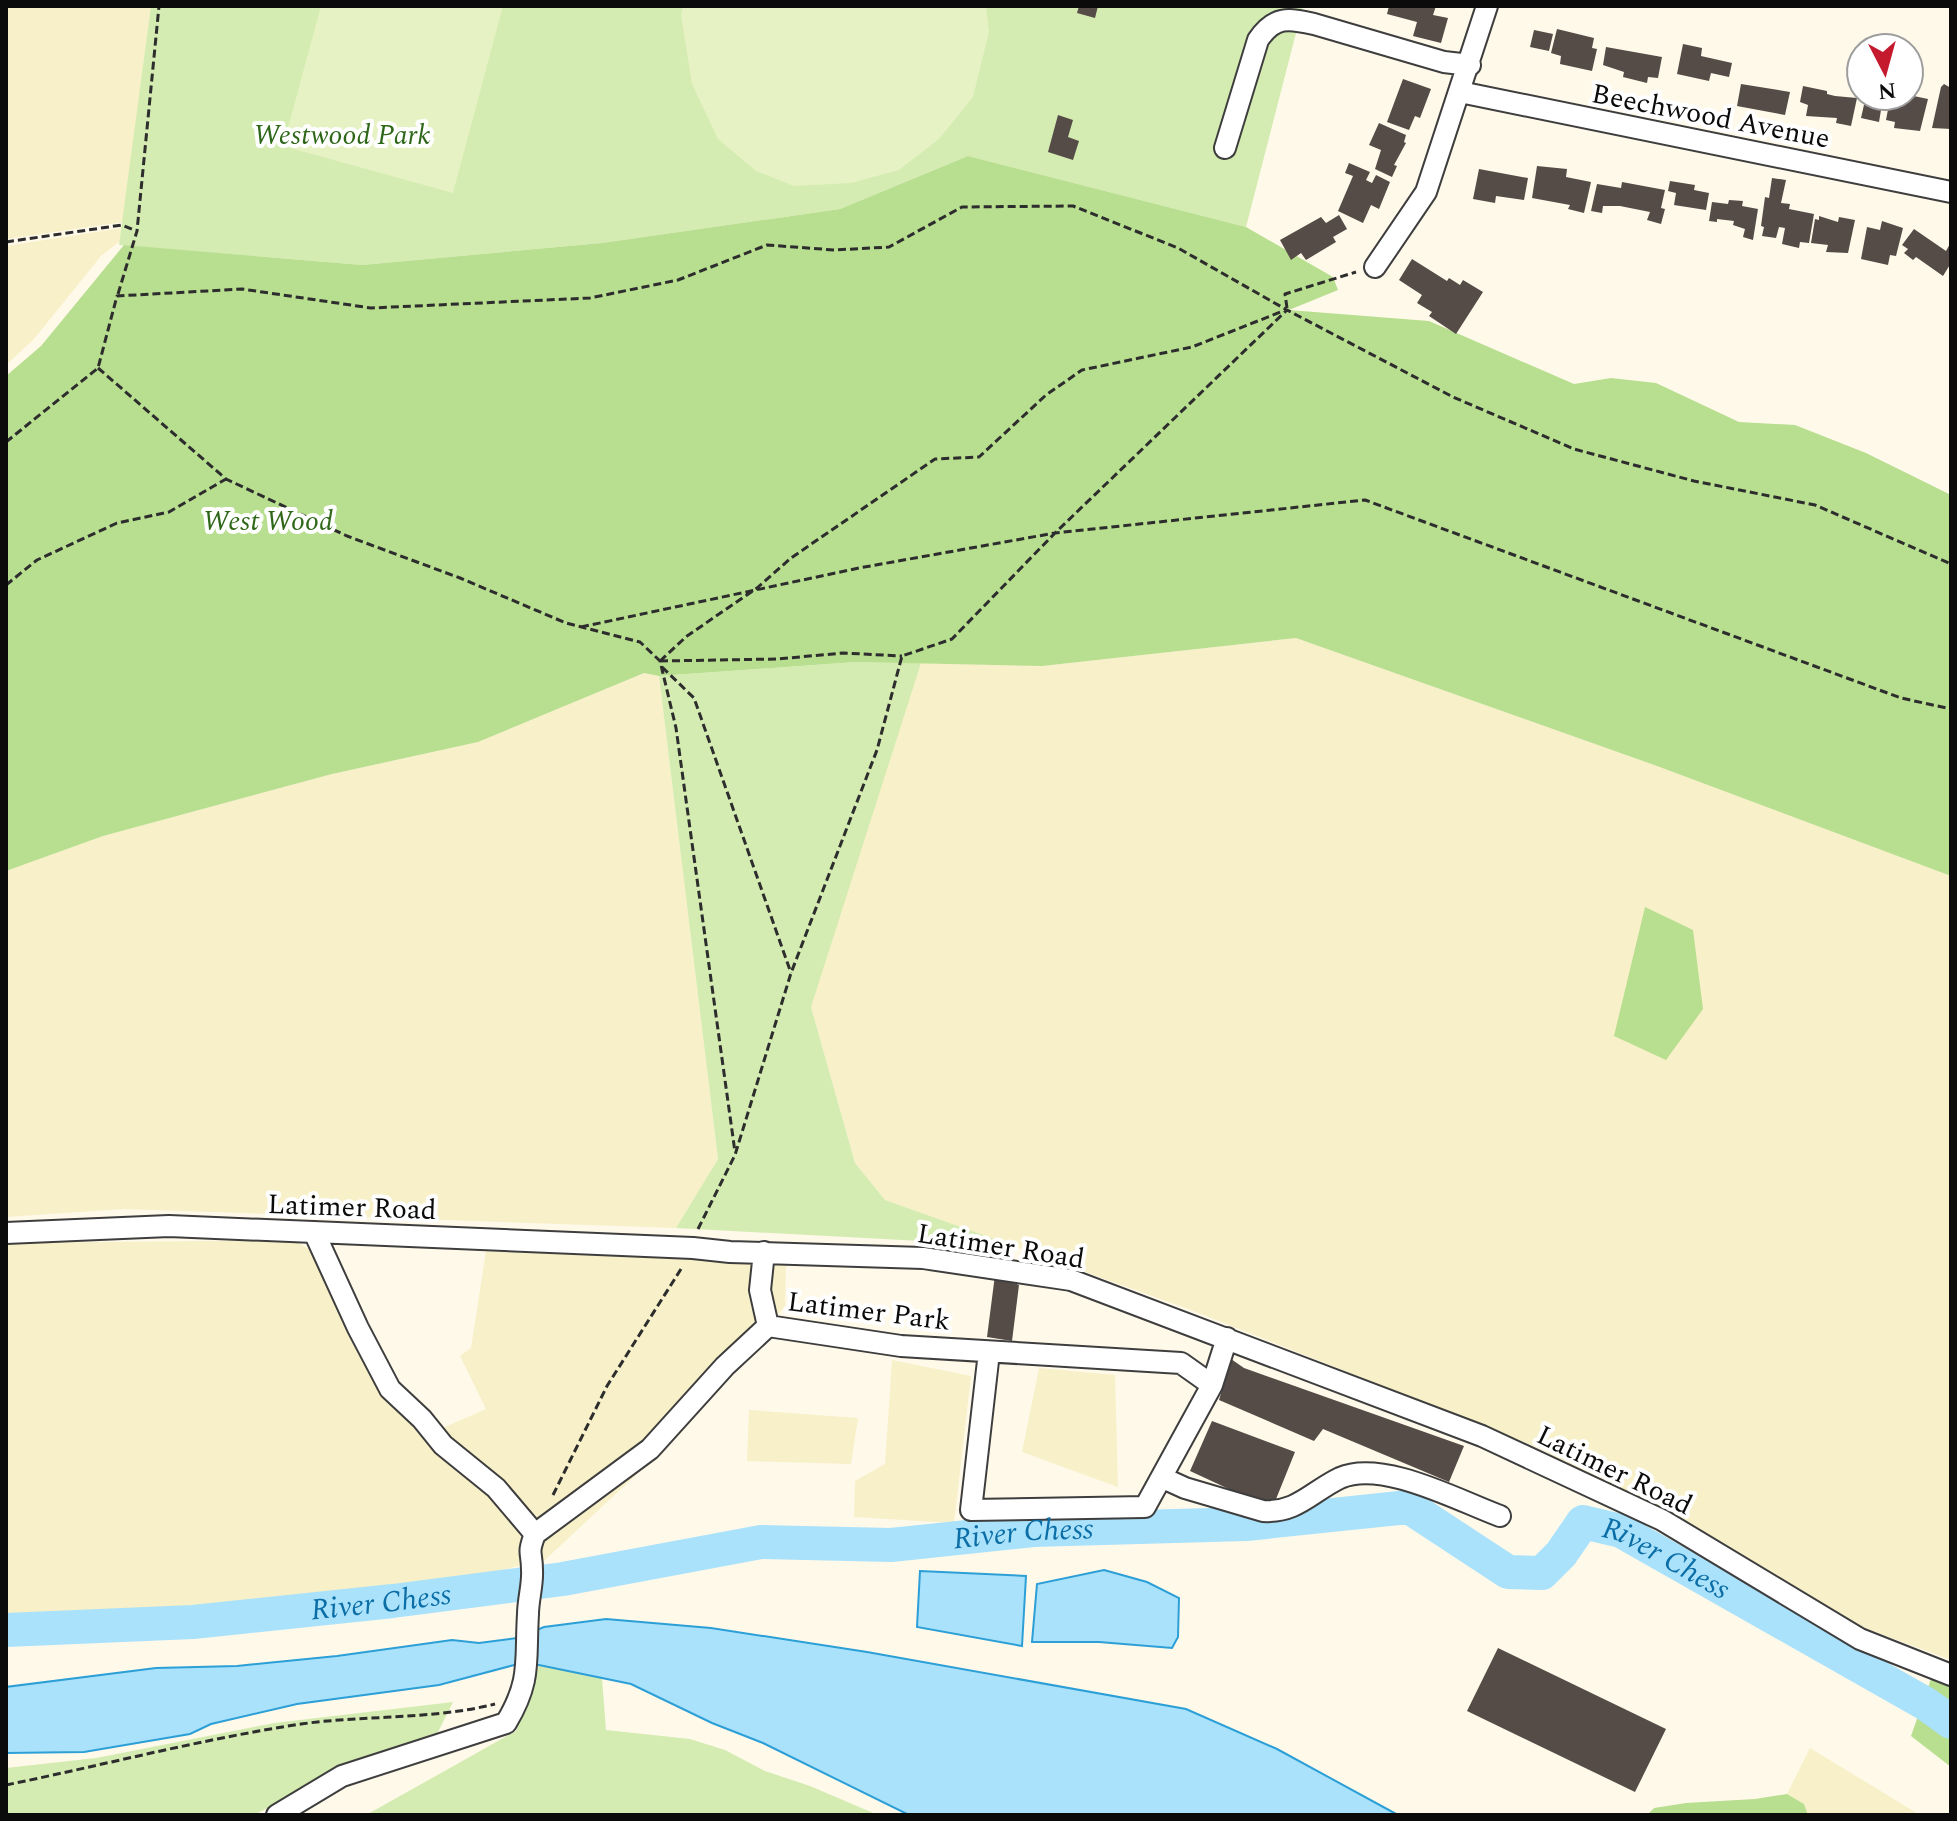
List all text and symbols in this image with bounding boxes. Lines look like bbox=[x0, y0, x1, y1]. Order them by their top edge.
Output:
north arrow bbox=[1845, 32, 1925, 112]
street label: Beechwood Avenue bbox=[1588, 72, 1834, 161]
text: N bbox=[1876, 73, 1898, 108]
park label: Westwood Park bbox=[253, 114, 431, 157]
park label: West Wood bbox=[203, 500, 333, 543]
street label: Latimer Road bbox=[267, 1183, 437, 1232]
street label: Latimer Road bbox=[914, 1212, 1088, 1281]
street label: Latimer Park bbox=[785, 1280, 953, 1343]
street label: Latimer Road bbox=[1529, 1414, 1700, 1527]
water label: River Chess bbox=[1597, 1505, 1739, 1612]
water label: River Chess bbox=[951, 1506, 1095, 1562]
water label: River Chess bbox=[308, 1572, 454, 1634]

